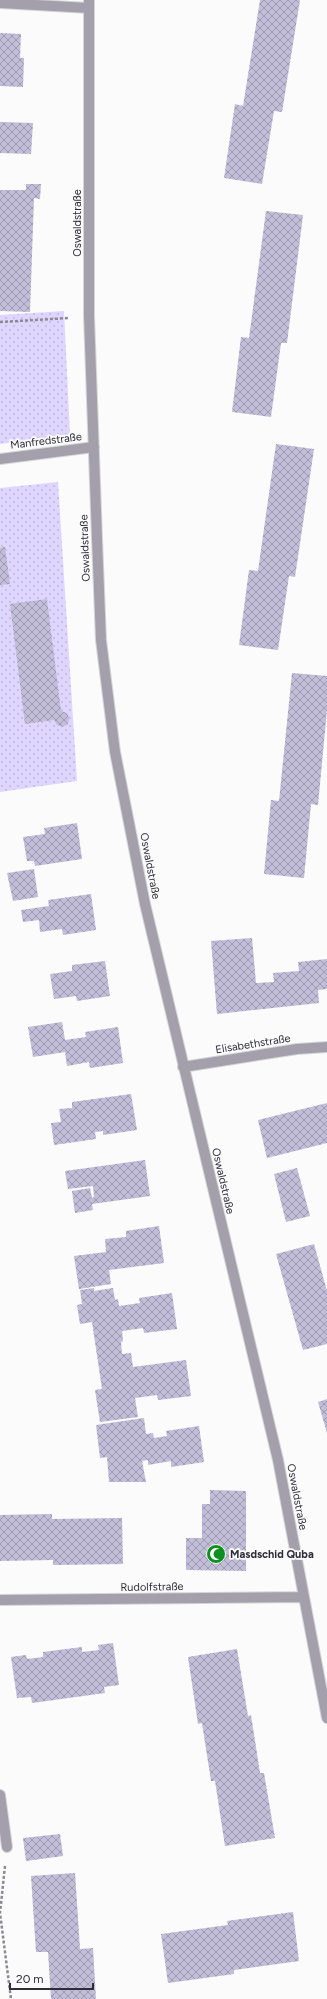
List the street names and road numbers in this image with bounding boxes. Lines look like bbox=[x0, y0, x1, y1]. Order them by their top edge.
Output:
street label: Oswaldstraße bbox=[71, 189, 84, 257]
street label: Manfredstraße bbox=[9, 430, 83, 452]
street label: Oswaldstraße bbox=[77, 514, 93, 582]
street label: Oswaldstraße bbox=[137, 832, 163, 900]
street label: Elisabethstraße bbox=[215, 1032, 291, 1056]
street label: Oswaldstraße bbox=[209, 1147, 237, 1215]
street label: Oswaldstraße bbox=[284, 1463, 310, 1531]
street label: Rudolfstraße bbox=[120, 1580, 184, 1594]

